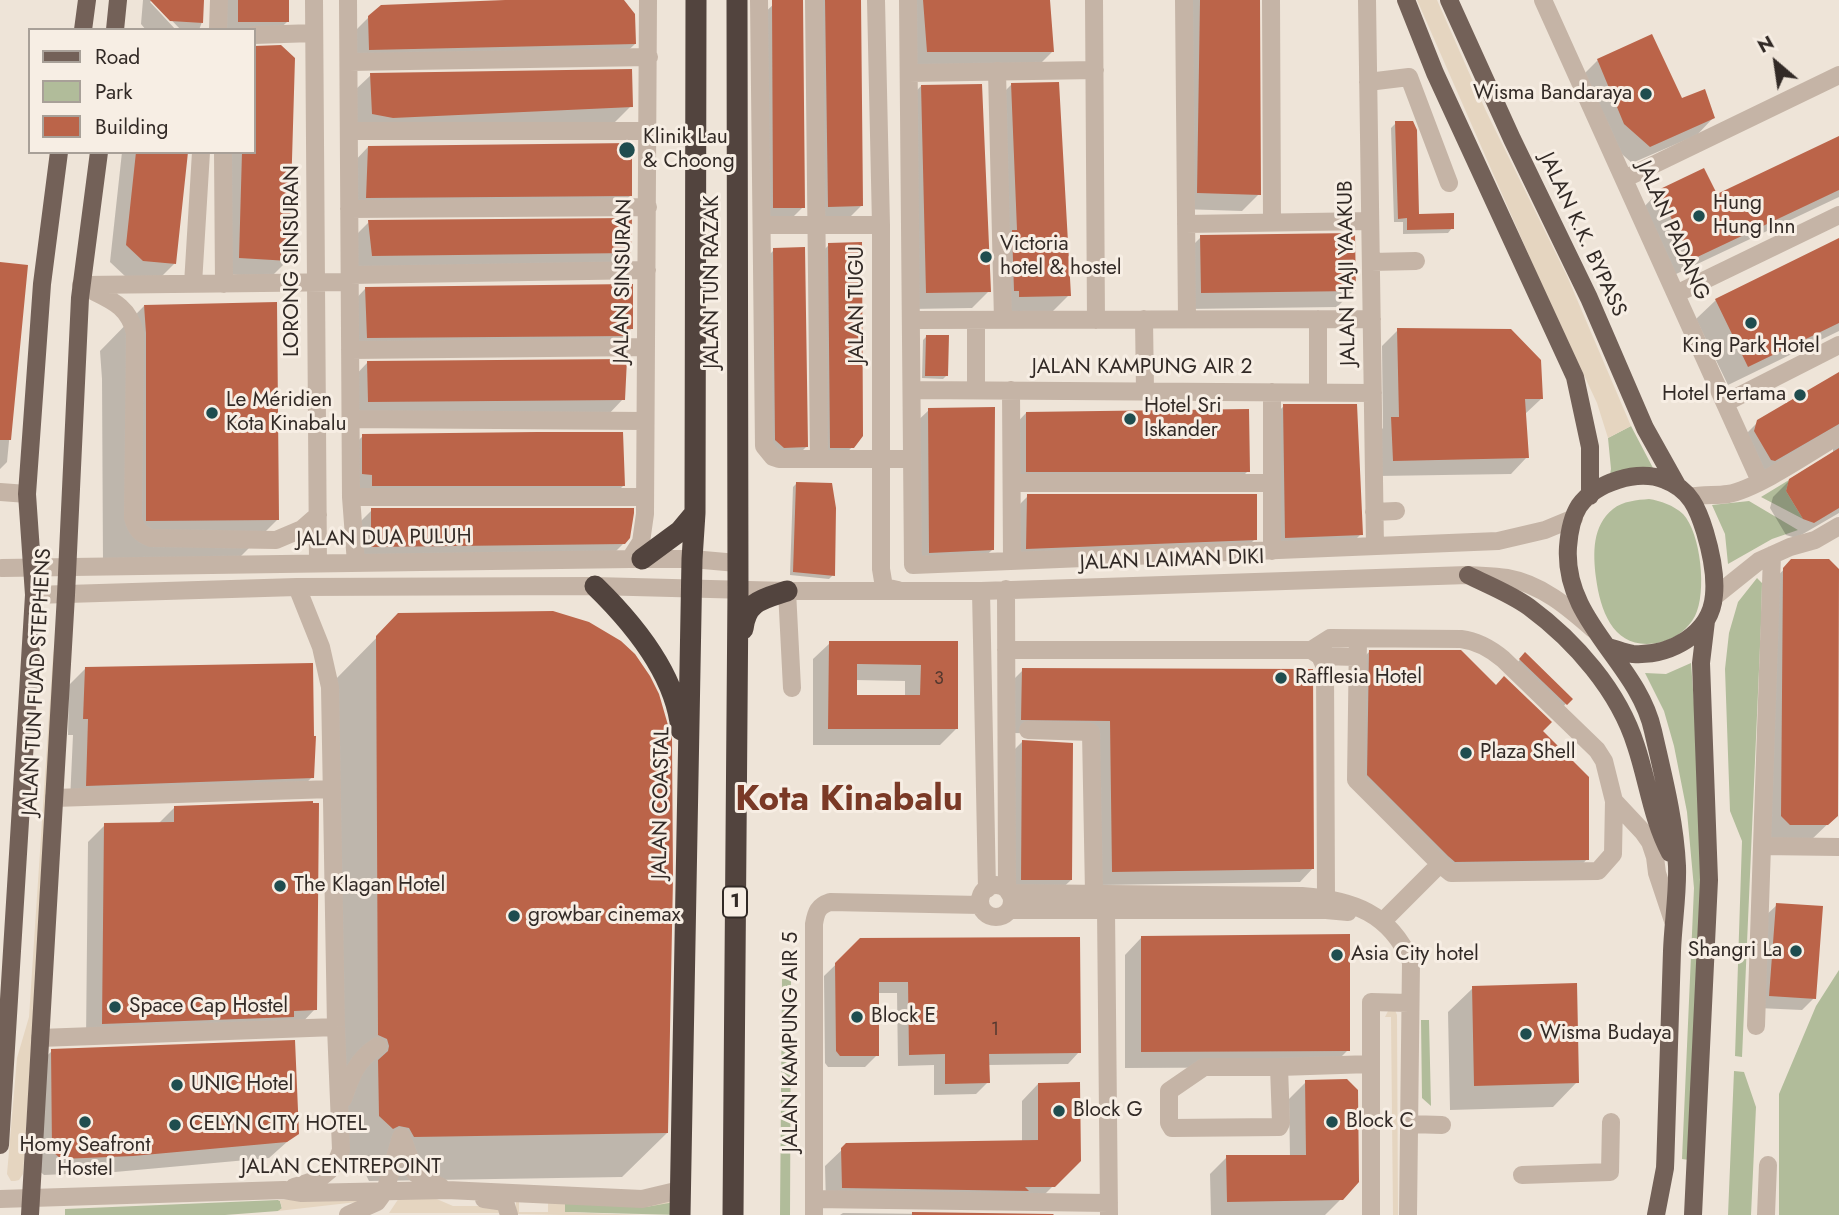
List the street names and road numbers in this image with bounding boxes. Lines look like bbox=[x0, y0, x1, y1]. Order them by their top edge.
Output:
street label: JALAN K.K. BYPASS bbox=[1533, 149, 1631, 321]
street label: JALAN PADANG bbox=[1630, 158, 1714, 304]
street label: LORONG SINSURAN bbox=[280, 165, 306, 357]
street label: JALAN HAJI YAAKUB bbox=[1334, 180, 1362, 366]
street label: JALAN TUN RAZAK bbox=[700, 195, 726, 369]
street label: JALAN SINSURAN bbox=[610, 198, 638, 364]
street label: JALAN TUGU bbox=[845, 246, 871, 364]
street label: JALAN KAMPUNG AIR 2 bbox=[1032, 355, 1252, 381]
street label: JALAN DUA PULUH bbox=[296, 525, 472, 553]
street label: JALAN LAIMAN DIKI bbox=[1079, 545, 1265, 577]
street label: JALAN TUN FUAD STEPHENS bbox=[18, 548, 58, 816]
street label: JALAN COASTAL bbox=[648, 727, 676, 879]
road number: 1 bbox=[723, 887, 747, 918]
street label: JALAN KAMPUNG AIR 5 bbox=[779, 932, 805, 1152]
street label: JALAN CENTREPOINT bbox=[241, 1155, 441, 1181]

